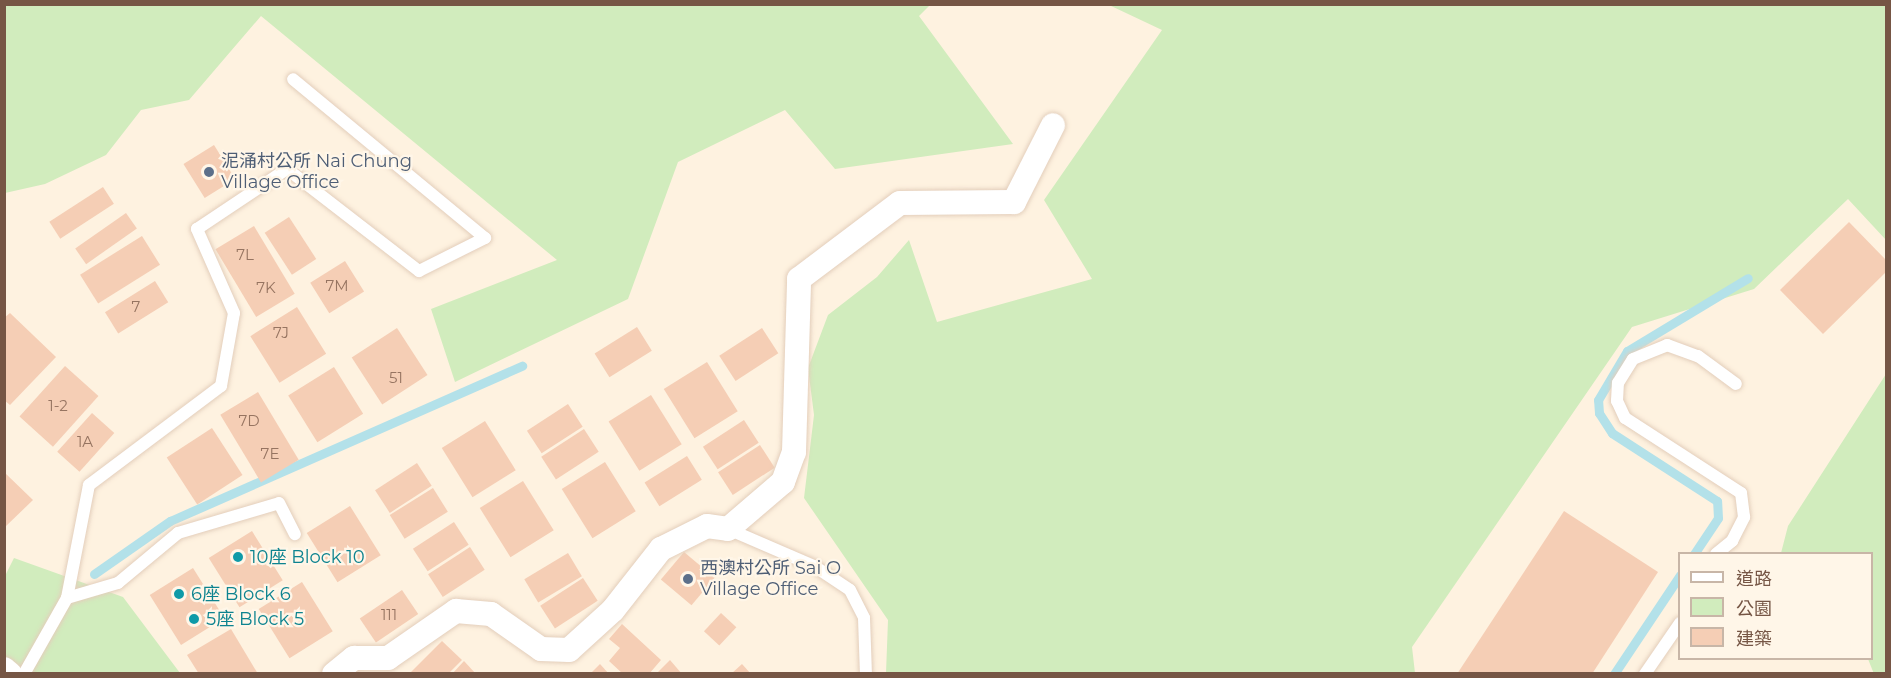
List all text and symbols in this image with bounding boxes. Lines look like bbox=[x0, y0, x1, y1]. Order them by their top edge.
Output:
place label: 泥涌村公所 Nai Chung Village Office bbox=[221, 151, 412, 194]
marker: 泥涌村公所 Nai Chung Village Office bbox=[202, 165, 216, 179]
house number: 7L bbox=[236, 246, 254, 264]
house number: 7M bbox=[325, 277, 349, 295]
house number: 7K bbox=[256, 279, 276, 297]
house number: 7 bbox=[132, 298, 140, 316]
house number: 7J bbox=[273, 324, 289, 342]
house number: 51 bbox=[389, 369, 403, 387]
house number: 1-2 bbox=[48, 397, 68, 415]
house number: 7D bbox=[238, 412, 260, 430]
house number: 1A bbox=[77, 433, 93, 451]
house number: 7E bbox=[261, 445, 279, 463]
place label: 10座 Block 10 bbox=[250, 546, 365, 568]
marker: 10座 Block 10 bbox=[231, 550, 245, 564]
legend bbox=[1678, 552, 1873, 660]
place label: 西澳村公所 Sai O Village Office bbox=[700, 558, 841, 600]
text: 道路 bbox=[1736, 568, 1772, 590]
marker: 西澳村公所 Sai O Village Office bbox=[681, 572, 695, 586]
place label: 6座 Block 6 bbox=[191, 583, 291, 605]
marker: 6座 Block 6 bbox=[172, 587, 186, 601]
text: 公園 bbox=[1736, 598, 1772, 620]
house number: 111 bbox=[381, 606, 397, 624]
place label: 5座 Block 5 bbox=[206, 608, 304, 630]
marker: 5座 Block 5 bbox=[187, 612, 201, 626]
text: 建築 bbox=[1736, 628, 1772, 650]

